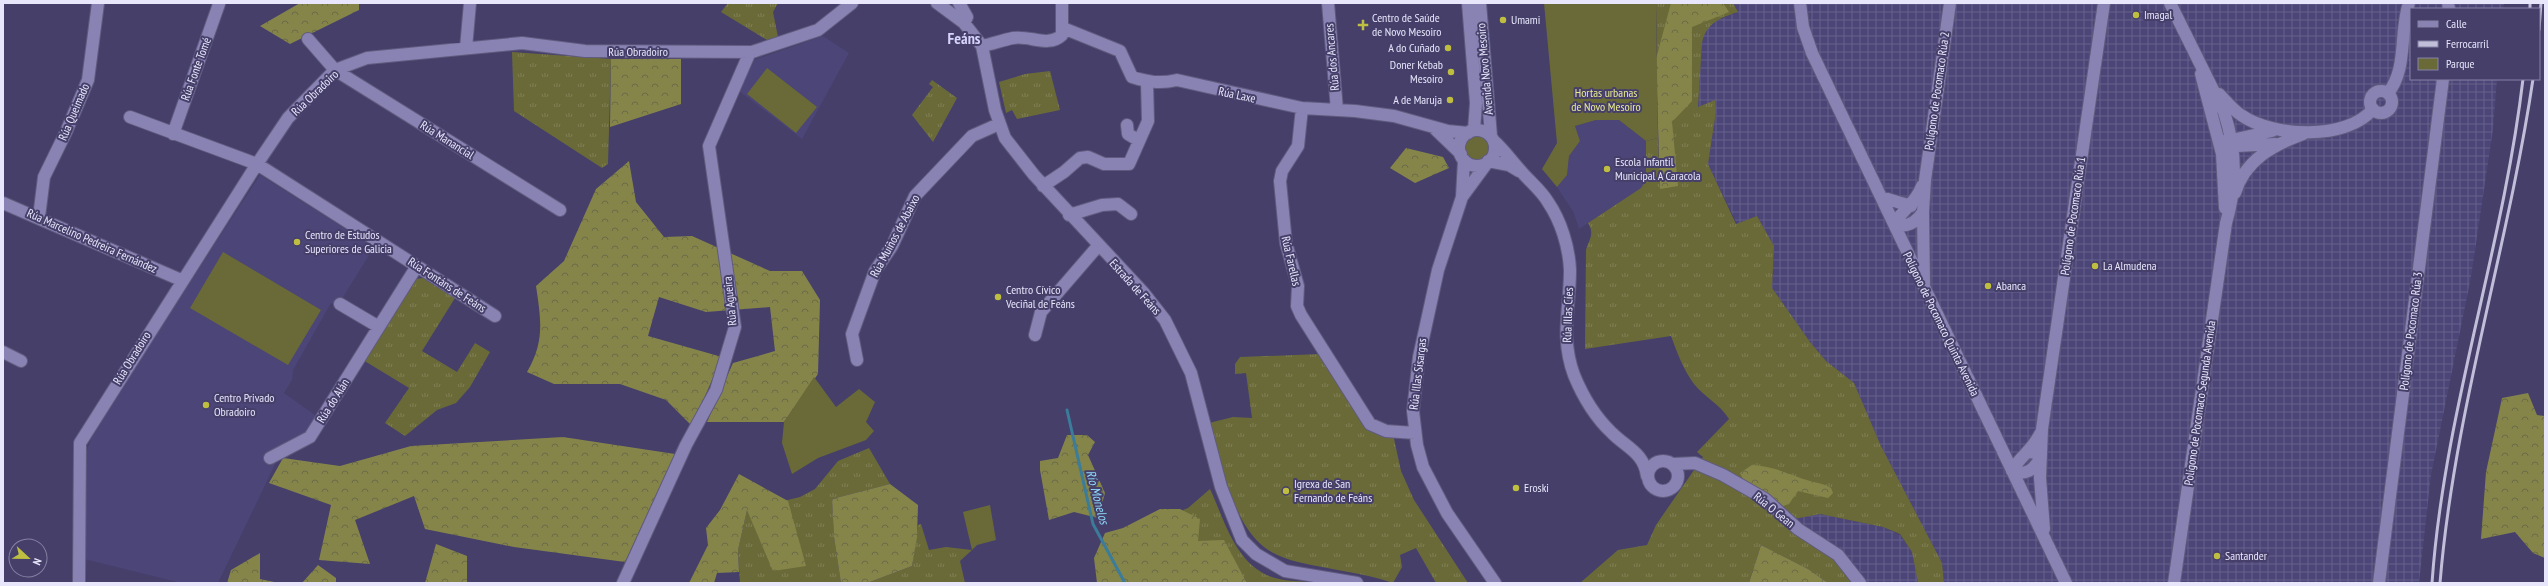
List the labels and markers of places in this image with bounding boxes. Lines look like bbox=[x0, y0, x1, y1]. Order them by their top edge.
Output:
place label: Imagal bbox=[2144, 7, 2172, 22]
place label: Centro de Saúde de Novo Mesoiro bbox=[1372, 10, 1442, 39]
marker: Imagal bbox=[2131, 10, 2141, 20]
place label: Umami bbox=[1511, 12, 1540, 27]
marker: Umami bbox=[1498, 15, 1508, 25]
marker: Centro de Saúde de Novo Mesoiro bbox=[1357, 19, 1369, 31]
place label: A do Cuñado bbox=[1388, 40, 1440, 55]
marker: A do Cuñado bbox=[1443, 43, 1453, 53]
place label: Doner Kebab Mesoiro bbox=[1390, 57, 1443, 86]
marker: Doner Kebab Mesoiro bbox=[1446, 67, 1456, 77]
place label: A de Maruja bbox=[1393, 92, 1442, 107]
marker: A de Maruja bbox=[1445, 95, 1455, 105]
place label: Escola Infantil Municipal A Caracola bbox=[1615, 154, 1701, 183]
marker: Escola Infantil Municipal A Caracola bbox=[1602, 164, 1612, 174]
place label: Centro de Estudos Superiores de Galicia bbox=[305, 227, 392, 256]
marker: Centro de Estudos Superiores de Galicia bbox=[292, 237, 302, 247]
place label: La Almudena bbox=[2103, 258, 2157, 273]
marker: La Almudena bbox=[2090, 261, 2100, 271]
place label: Abanca bbox=[1996, 278, 2026, 293]
marker: Abanca bbox=[1983, 281, 1993, 291]
place label: Centro Cívico Veciñal de Feáns bbox=[1005, 282, 1075, 311]
marker: Centro Cívico Veciñal de Feáns bbox=[993, 292, 1003, 302]
place label: Centro Privado Obradoiro bbox=[214, 390, 275, 419]
marker: Centro Privado Obradoiro bbox=[201, 400, 211, 410]
place label: Igrexa de San Fernando de Feáns bbox=[1294, 476, 1372, 505]
place label: Eroski bbox=[1524, 480, 1549, 495]
marker: Eroski bbox=[1511, 483, 1521, 493]
marker: Igrexa de San Fernando de Feáns bbox=[1281, 486, 1291, 496]
place label: Santander bbox=[2225, 548, 2268, 563]
marker: Santander bbox=[2212, 551, 2222, 561]

